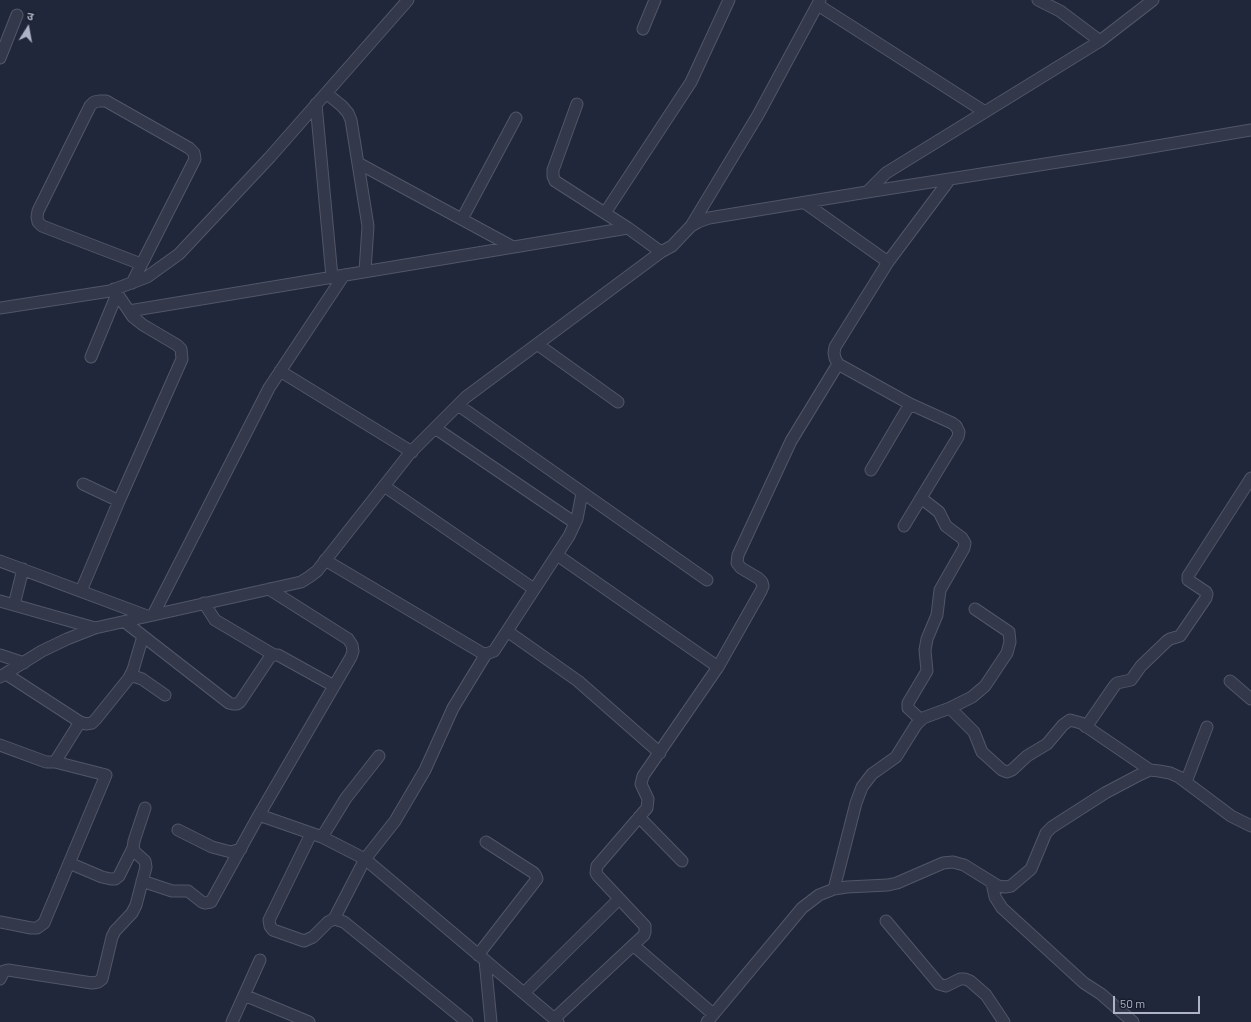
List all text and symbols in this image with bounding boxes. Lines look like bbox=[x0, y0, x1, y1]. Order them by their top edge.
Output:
north arrow bbox=[8, 8, 48, 48]
text: उ bbox=[26, 9, 35, 23]
scale bar bbox=[1115, 988, 1202, 1014]
text: 50 m bbox=[1120, 996, 1145, 1010]

